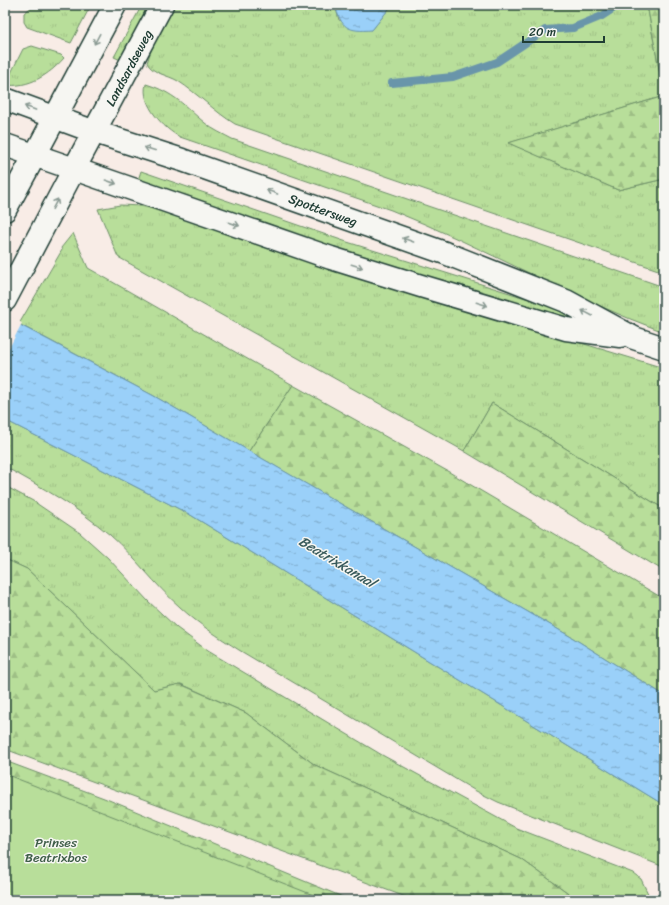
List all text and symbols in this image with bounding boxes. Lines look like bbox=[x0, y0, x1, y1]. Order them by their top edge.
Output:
scale bar bbox=[523, 18, 604, 44]
text: 20 m bbox=[529, 21, 556, 43]
street label: Landsardseweg bbox=[99, 25, 159, 111]
one-way arrow bbox=[93, 33, 101, 45]
one-way arrow bbox=[24, 104, 37, 111]
one-way arrow bbox=[143, 145, 156, 152]
one-way arrow bbox=[105, 178, 117, 186]
street label: Spottersweg bbox=[285, 187, 361, 233]
one-way arrow bbox=[266, 188, 279, 195]
one-way arrow bbox=[52, 198, 60, 210]
one-way arrow bbox=[228, 221, 240, 229]
one-way arrow bbox=[402, 236, 414, 244]
one-way arrow bbox=[351, 263, 364, 270]
one-way arrow bbox=[475, 301, 488, 308]
one-way arrow bbox=[581, 308, 593, 316]
water label: Beatrixkanaal bbox=[294, 529, 383, 596]
park label: Prinses Beatrixbos bbox=[25, 831, 87, 869]

